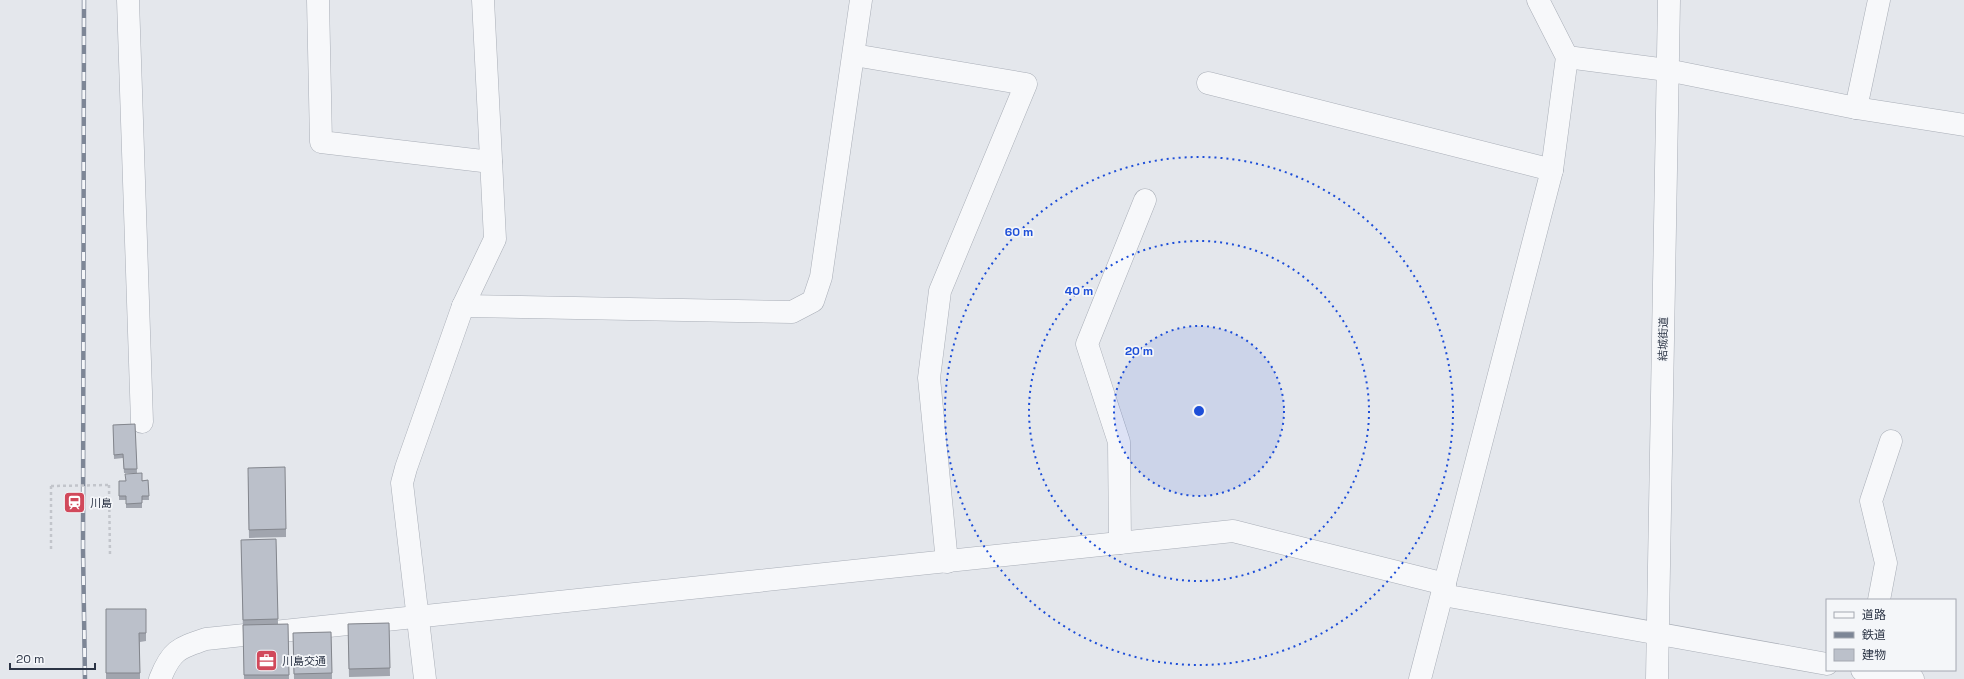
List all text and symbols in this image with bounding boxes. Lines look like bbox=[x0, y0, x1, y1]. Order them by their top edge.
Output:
text: 60 m bbox=[1005, 224, 1033, 240]
text: 40 m bbox=[1065, 283, 1093, 299]
street label: 結城街道 bbox=[1656, 317, 1670, 361]
text: 20 m bbox=[1125, 343, 1153, 359]
centre of rings bbox=[1192, 404, 1206, 418]
station icon: 川島 bbox=[61, 490, 87, 516]
place label: 川島 bbox=[90, 496, 112, 510]
legend bbox=[1826, 599, 1956, 671]
text: 道路 bbox=[1862, 607, 1886, 623]
text: 鉄道 bbox=[1862, 627, 1886, 643]
scale bar bbox=[10, 645, 95, 671]
text: 建物 bbox=[1862, 647, 1886, 663]
office icon: 川島交通 bbox=[253, 648, 279, 674]
text: 20 m bbox=[16, 651, 44, 667]
place label: 川島交通 bbox=[282, 654, 326, 668]

